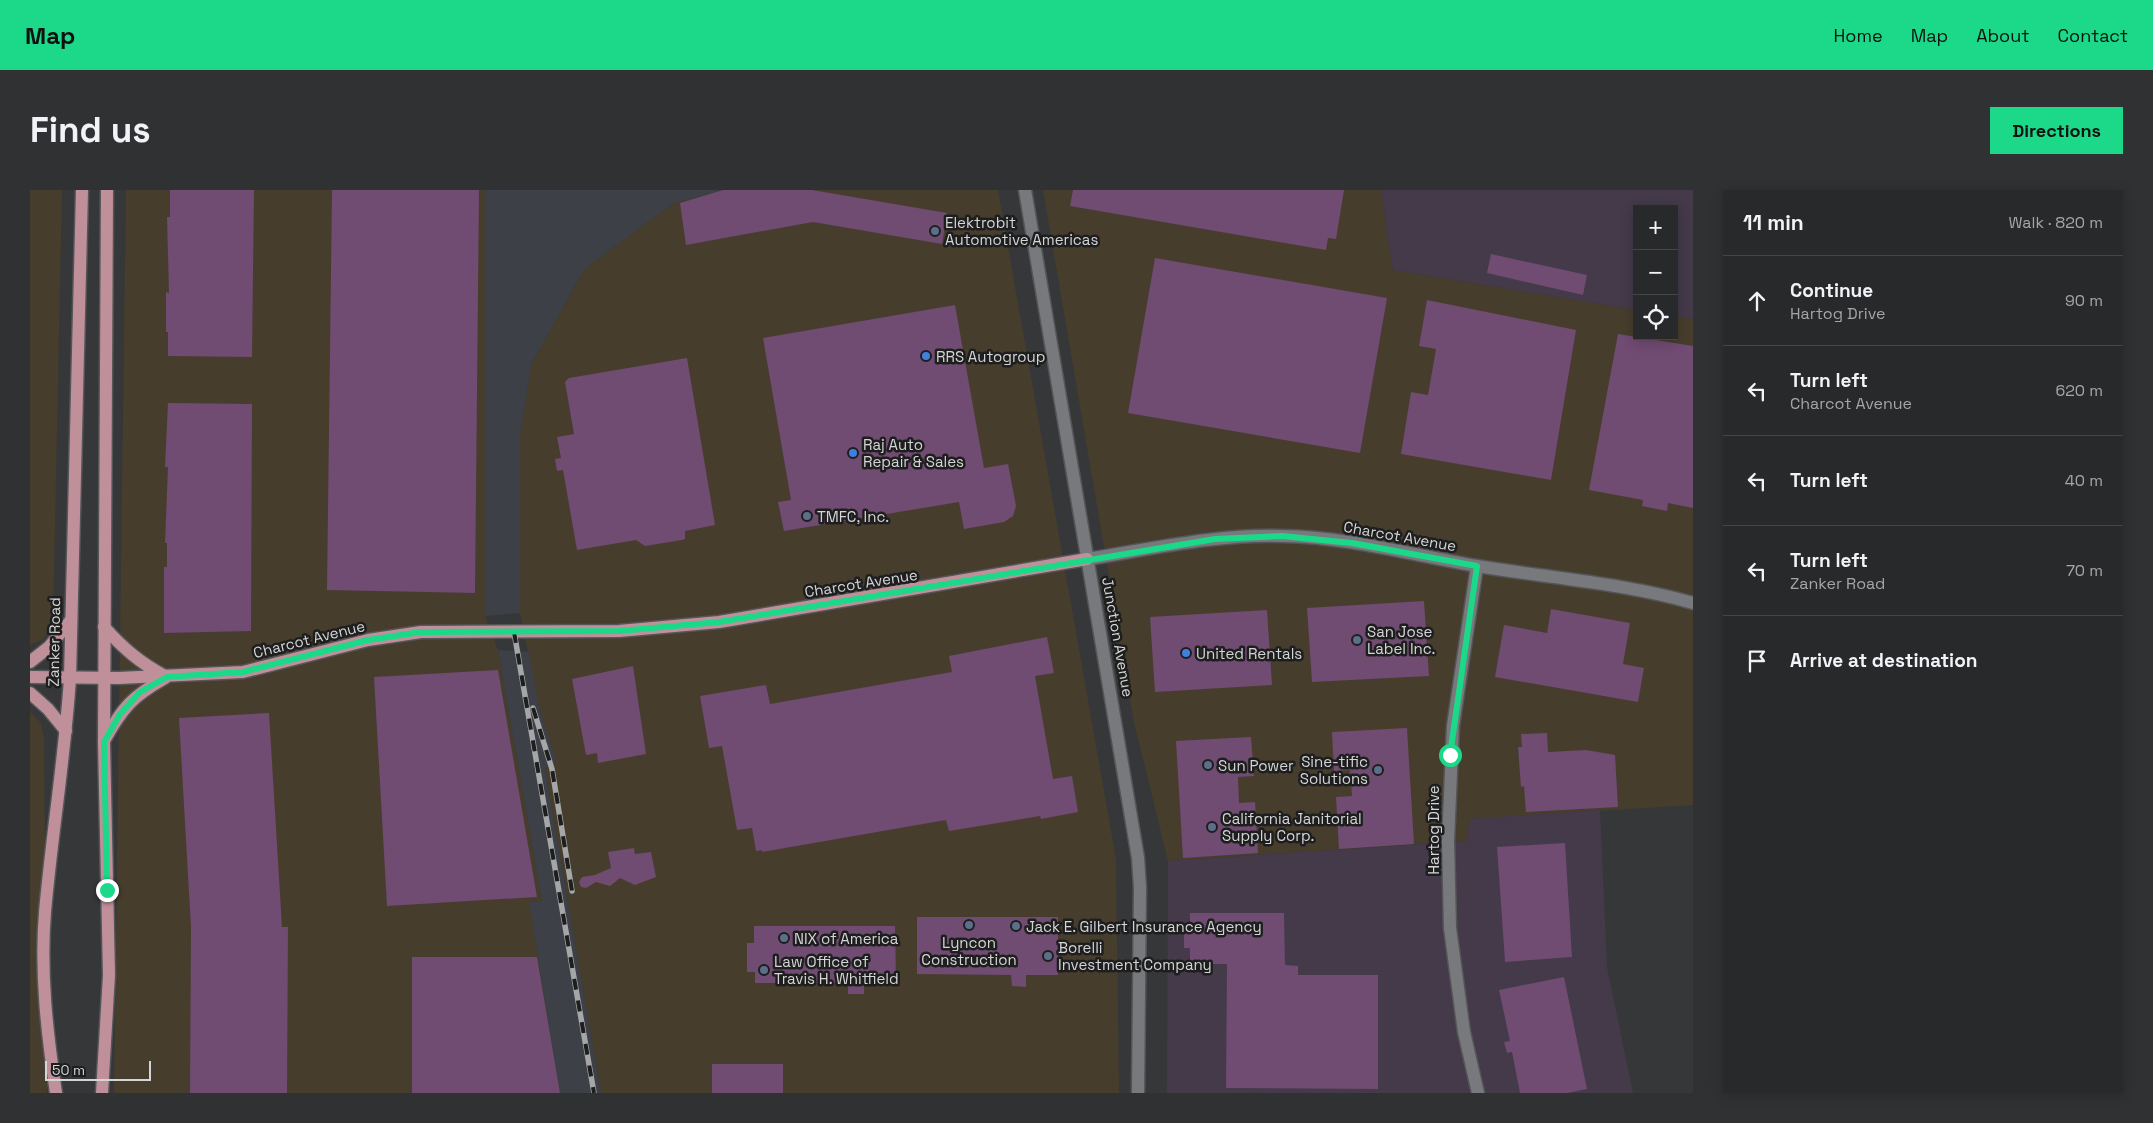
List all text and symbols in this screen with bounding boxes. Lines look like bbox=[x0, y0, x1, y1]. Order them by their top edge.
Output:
text: Map bbox=[25, 20, 75, 51]
text: Home bbox=[1834, 24, 1883, 47]
text: Map bbox=[1911, 24, 1948, 47]
text: About bbox=[1976, 24, 2030, 47]
text: Contact bbox=[2058, 24, 2128, 47]
button: Directions bbox=[1990, 107, 2123, 154]
text: Find us bbox=[30, 108, 151, 152]
map controls bbox=[1633, 205, 1678, 340]
button: + bbox=[1633, 205, 1678, 250]
text: 11 min bbox=[1743, 209, 1804, 236]
text: Walk · 820 m bbox=[2008, 212, 2103, 233]
place label: Elektrobit Automotive Americas bbox=[945, 213, 1098, 249]
marker: Elektrobit Automotive Americas bbox=[929, 225, 941, 237]
button: − bbox=[1633, 250, 1678, 295]
text: Continue bbox=[1790, 278, 1873, 303]
icon: ahead bbox=[1743, 287, 1771, 315]
text: 90 m bbox=[2065, 290, 2103, 311]
button: locate bbox=[1633, 295, 1678, 340]
text: Hartog Drive bbox=[1790, 303, 1885, 324]
place label: RRS Autogroup bbox=[936, 347, 1045, 366]
marker: RRS Autogroup bbox=[920, 350, 932, 362]
text: Turn left bbox=[1790, 368, 1868, 393]
icon: left bbox=[1743, 377, 1771, 405]
text: 620 m bbox=[2055, 380, 2103, 401]
text: Charcot Avenue bbox=[1790, 393, 1912, 414]
place label: Raj Auto Repair & Sales bbox=[863, 435, 964, 471]
marker: Raj Auto Repair & Sales bbox=[847, 447, 859, 459]
icon: left bbox=[1743, 467, 1771, 495]
text: Turn left bbox=[1790, 468, 1868, 493]
text: 40 m bbox=[2065, 470, 2103, 491]
place label: TMFC, Inc. bbox=[817, 507, 889, 526]
marker: TMFC, Inc. bbox=[801, 510, 813, 522]
street label: Charcot Avenue bbox=[1342, 517, 1458, 555]
text: Turn left bbox=[1790, 548, 1868, 573]
icon: left bbox=[1743, 557, 1771, 585]
text: 70 m bbox=[2066, 560, 2103, 581]
street label: Charcot Avenue bbox=[803, 565, 919, 601]
text: Zanker Road bbox=[1790, 573, 1885, 594]
street label: Junction Avenue bbox=[1098, 576, 1138, 698]
street label: Zanker Road bbox=[44, 597, 64, 687]
street label: Charcot Avenue bbox=[251, 616, 367, 662]
place label: San Jose Label Inc. bbox=[1367, 622, 1435, 658]
marker: San Jose Label Inc. bbox=[1351, 634, 1363, 646]
place label: United Rentals bbox=[1196, 644, 1302, 663]
marker: United Rentals bbox=[1180, 647, 1192, 659]
icon: arrive bbox=[1743, 647, 1771, 675]
text: Arrive at destination bbox=[1790, 648, 1978, 673]
route start bbox=[1439, 744, 1462, 767]
place label: Sine-tific Solutions bbox=[1300, 752, 1368, 788]
place label: Sun Power bbox=[1218, 756, 1294, 775]
marker: Sun Power bbox=[1202, 759, 1214, 771]
marker: Sine-tific Solutions bbox=[1372, 764, 1384, 776]
street label: Hartog Drive bbox=[1424, 785, 1443, 875]
place label: California Janitorial Supply Corp. bbox=[1222, 809, 1362, 845]
marker: California Janitorial Supply Corp. bbox=[1206, 821, 1218, 833]
route end bbox=[96, 879, 119, 902]
place label: Jack E. Gilbert Insurance Agency bbox=[1026, 917, 1262, 936]
marker: Lyncon Construction bbox=[963, 919, 975, 931]
marker: Jack E. Gilbert Insurance Agency bbox=[1010, 920, 1022, 932]
place label: NIX of America bbox=[794, 929, 899, 948]
marker: NIX of America bbox=[778, 932, 790, 944]
place label: Lyncon Construction bbox=[921, 933, 1017, 969]
place label: Borelli Investment Company bbox=[1058, 938, 1212, 974]
marker: Borelli Investment Company bbox=[1042, 950, 1054, 962]
place label: Law Office of Travis H. Whitfield bbox=[774, 952, 899, 988]
marker: Law Office of Travis H. Whitfield bbox=[758, 964, 770, 976]
scale bar bbox=[45, 1058, 151, 1081]
text: 50 m bbox=[52, 1061, 85, 1079]

